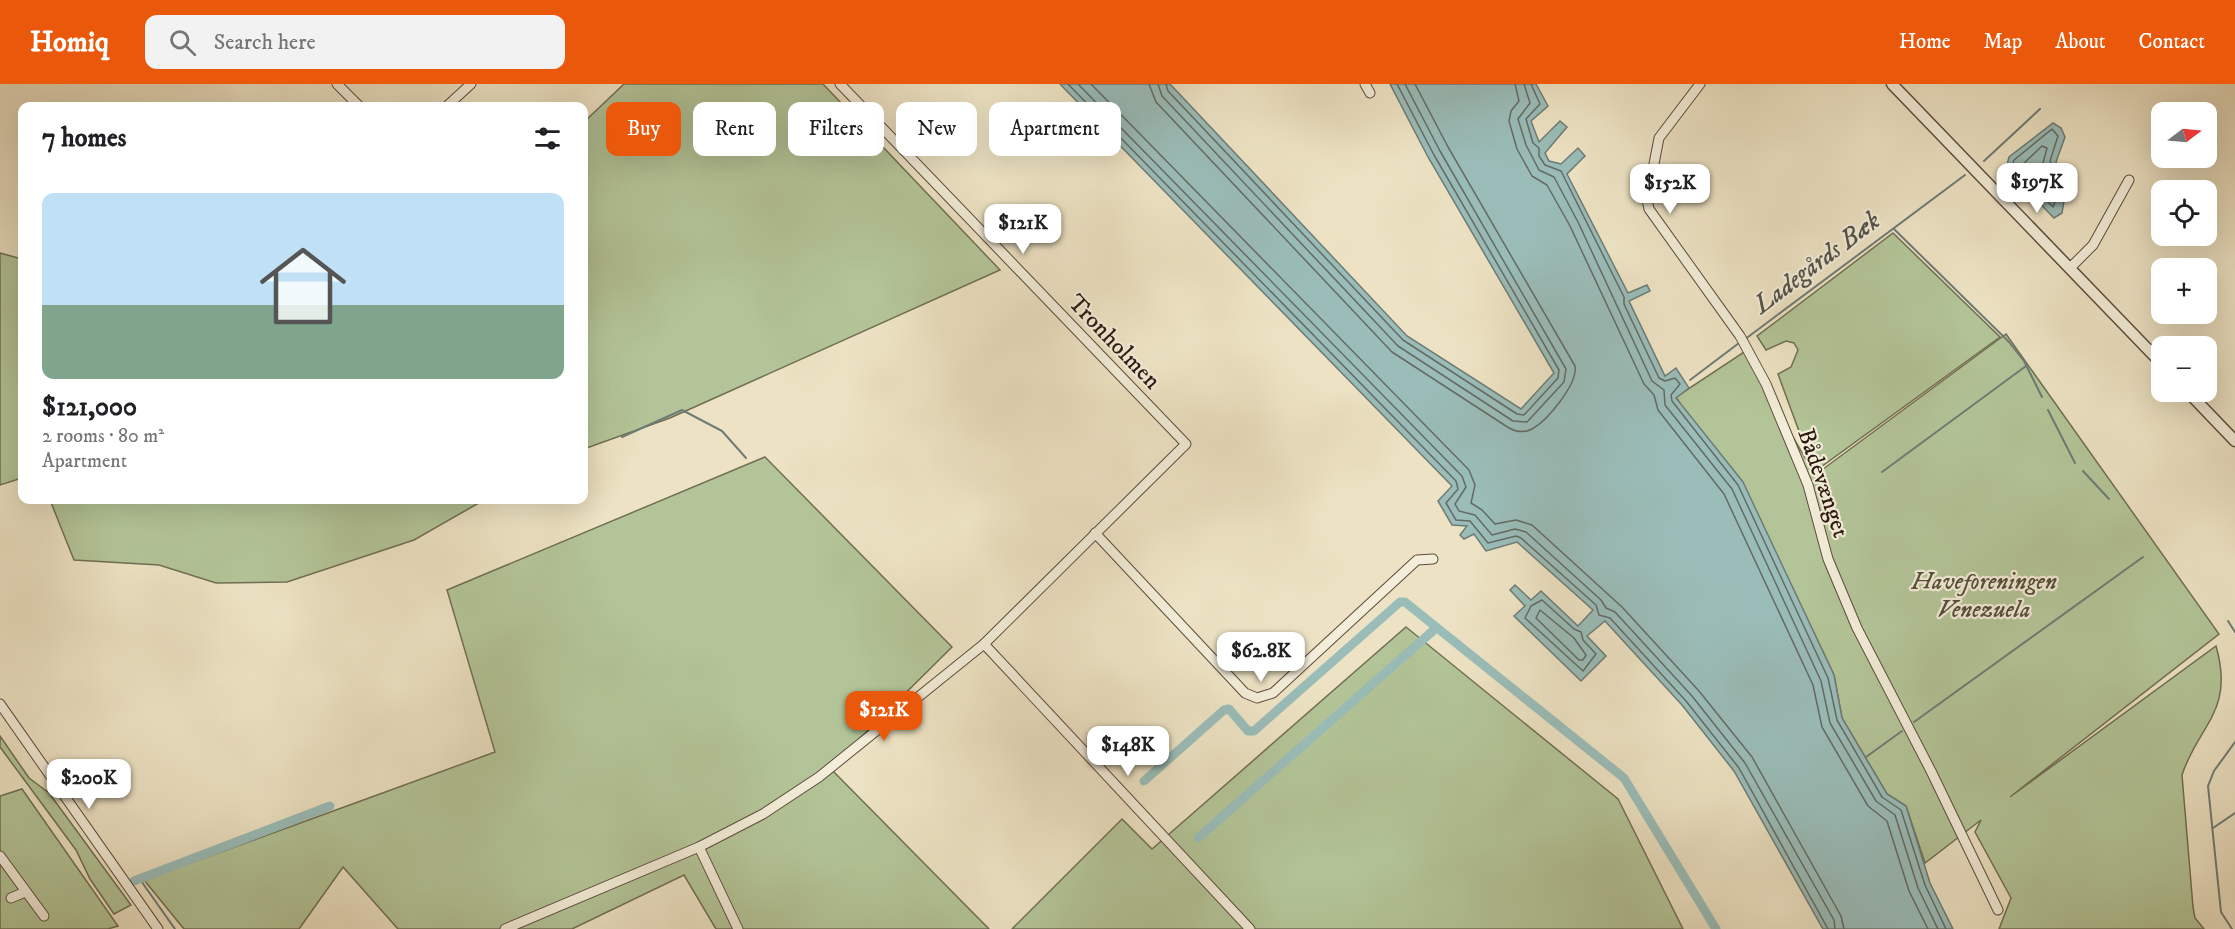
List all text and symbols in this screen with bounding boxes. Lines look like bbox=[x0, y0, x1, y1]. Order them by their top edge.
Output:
search box bbox=[145, 15, 565, 69]
text: Homiq bbox=[30, 25, 109, 60]
icon: search bbox=[166, 26, 199, 59]
text: Search here bbox=[214, 29, 316, 56]
text: Home bbox=[1899, 29, 1951, 55]
text: Map bbox=[1984, 29, 2022, 55]
text: About bbox=[2055, 29, 2106, 55]
text: Contact bbox=[2139, 29, 2205, 55]
chip: Buy bbox=[606, 102, 681, 156]
chip: Rent bbox=[693, 102, 776, 156]
chip: Filters bbox=[788, 102, 884, 156]
chip: New bbox=[896, 102, 977, 156]
chip: Apartment bbox=[989, 102, 1121, 156]
north arrow bbox=[2151, 102, 2217, 168]
map controls bbox=[2151, 102, 2217, 402]
text: 7 homes bbox=[42, 122, 126, 155]
icon: filters bbox=[531, 122, 564, 155]
pin: $197K bbox=[1995, 163, 2079, 214]
pin: $152K bbox=[1628, 164, 1712, 215]
text: $197K bbox=[2011, 170, 2063, 195]
text: $152K bbox=[1644, 171, 1696, 196]
button: locate bbox=[2151, 180, 2217, 246]
pin: $121K bbox=[981, 204, 1065, 255]
water label: Ladegårds Bæk bbox=[1745, 204, 1887, 323]
text: $121K bbox=[998, 211, 1048, 236]
icon: home bbox=[249, 232, 357, 340]
button: + bbox=[2151, 258, 2217, 324]
street label: Tronholmen bbox=[1061, 288, 1167, 396]
button: − bbox=[2151, 336, 2217, 402]
text: $121,000 bbox=[42, 391, 137, 424]
text: 2 rooms · 80 m² bbox=[42, 424, 164, 449]
street label: Bådevænget bbox=[1790, 424, 1856, 542]
text: Apartment bbox=[42, 449, 127, 474]
park label: Haveforeningen Venezuela bbox=[1910, 567, 2057, 625]
pin: $62.8K bbox=[1212, 632, 1310, 683]
text: $62.8K bbox=[1231, 639, 1291, 664]
pin: $121K bbox=[842, 691, 926, 742]
text: $121K bbox=[859, 698, 909, 723]
pin: $148K bbox=[1086, 726, 1170, 777]
text: $148K bbox=[1101, 733, 1155, 758]
pin: $200K bbox=[47, 759, 131, 810]
text: $200K bbox=[61, 766, 117, 791]

